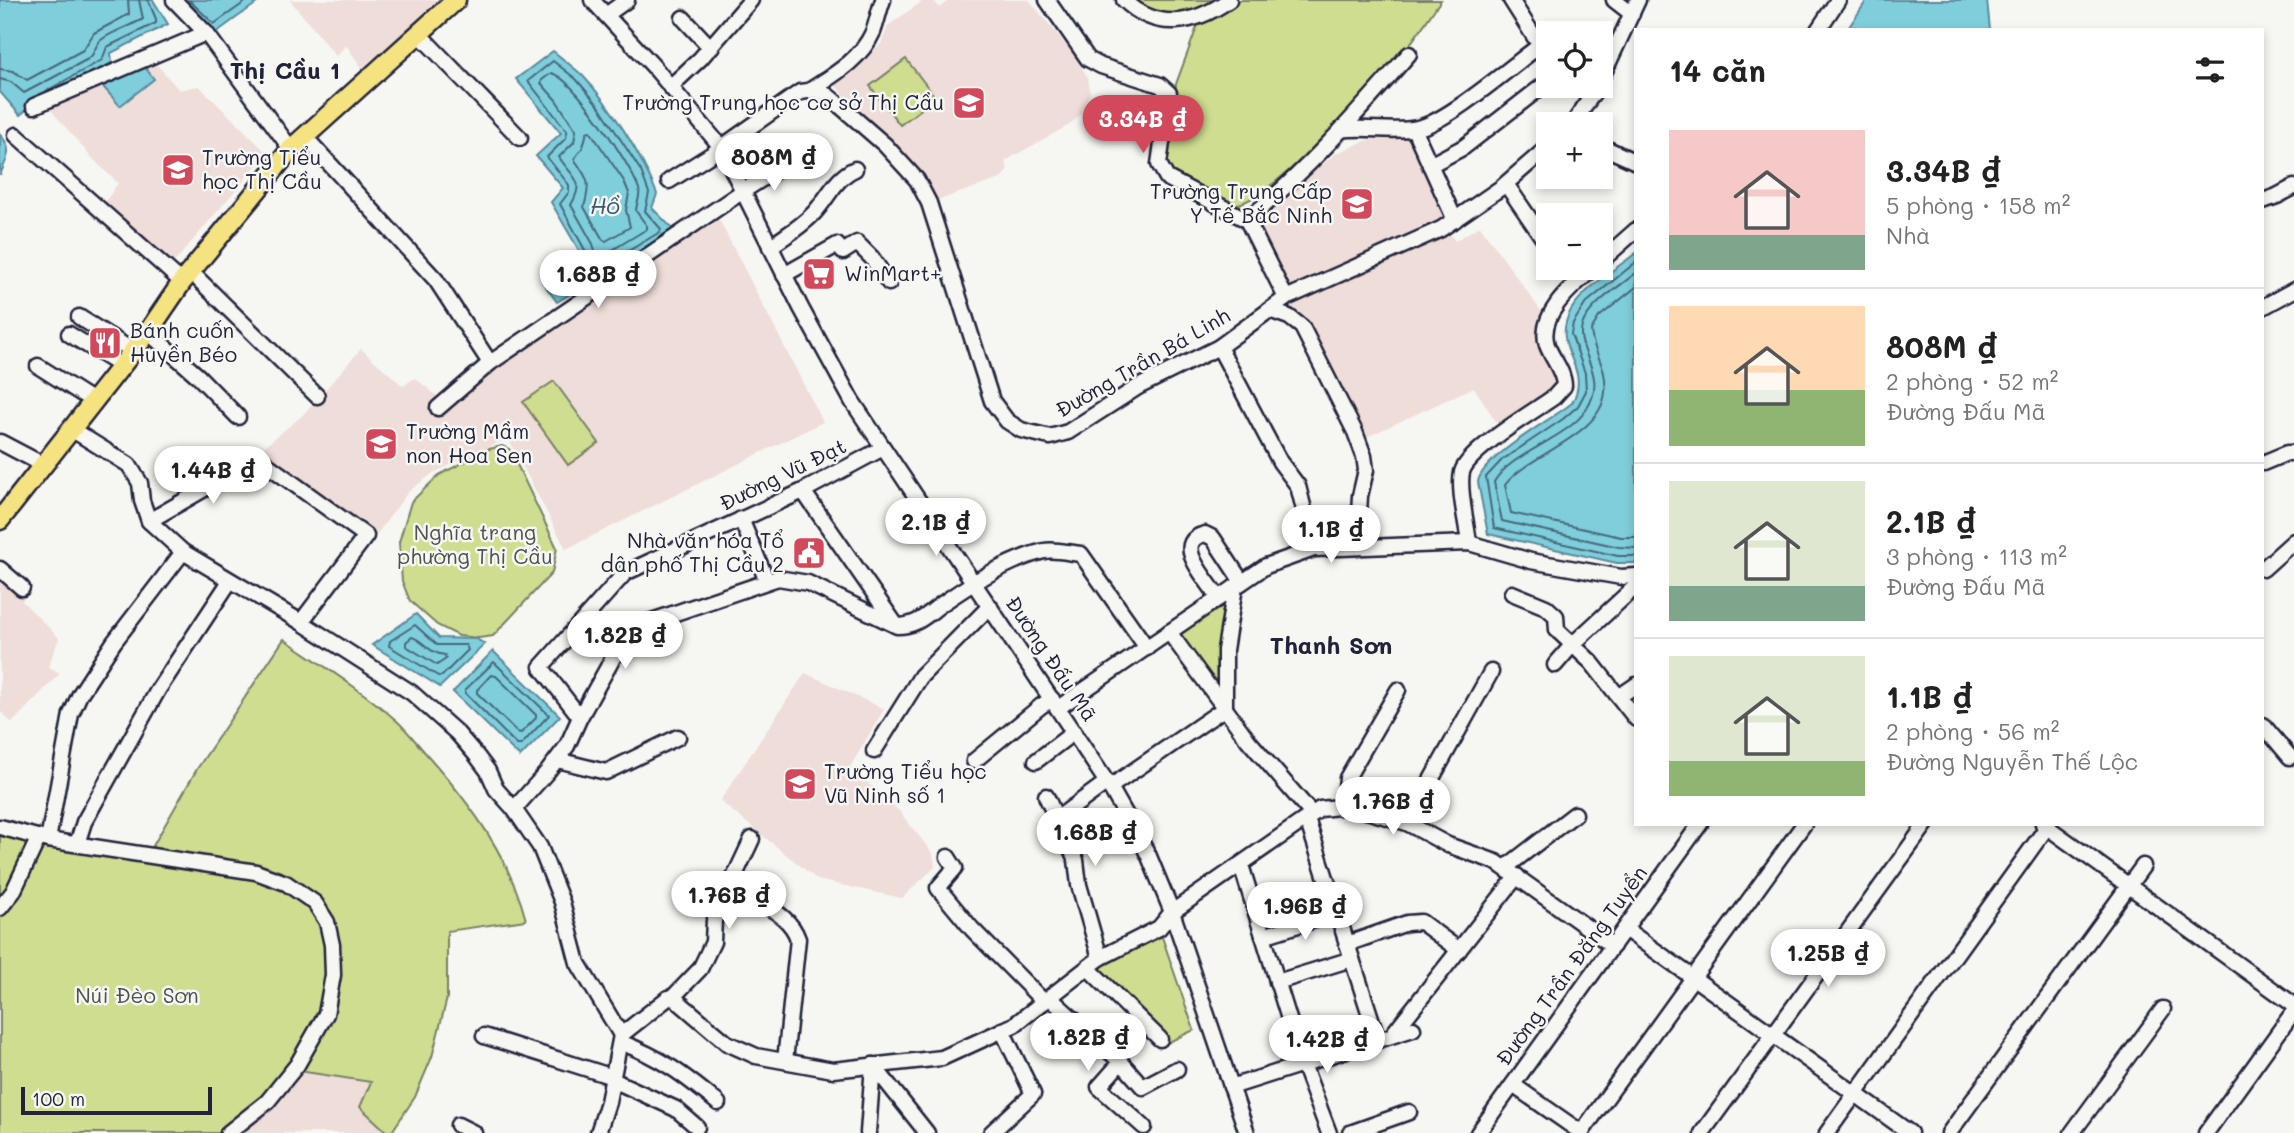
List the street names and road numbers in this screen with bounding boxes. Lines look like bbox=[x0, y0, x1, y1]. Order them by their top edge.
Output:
street label: Đường Trần Bá Linh bbox=[1050, 301, 1234, 423]
street label: Đường Vũ Đạt bbox=[715, 431, 850, 516]
street label: Đường Đấu Mã bbox=[1000, 590, 1104, 726]
street label: Đường Trần Đăng Tuyển bbox=[1489, 860, 1652, 1070]

